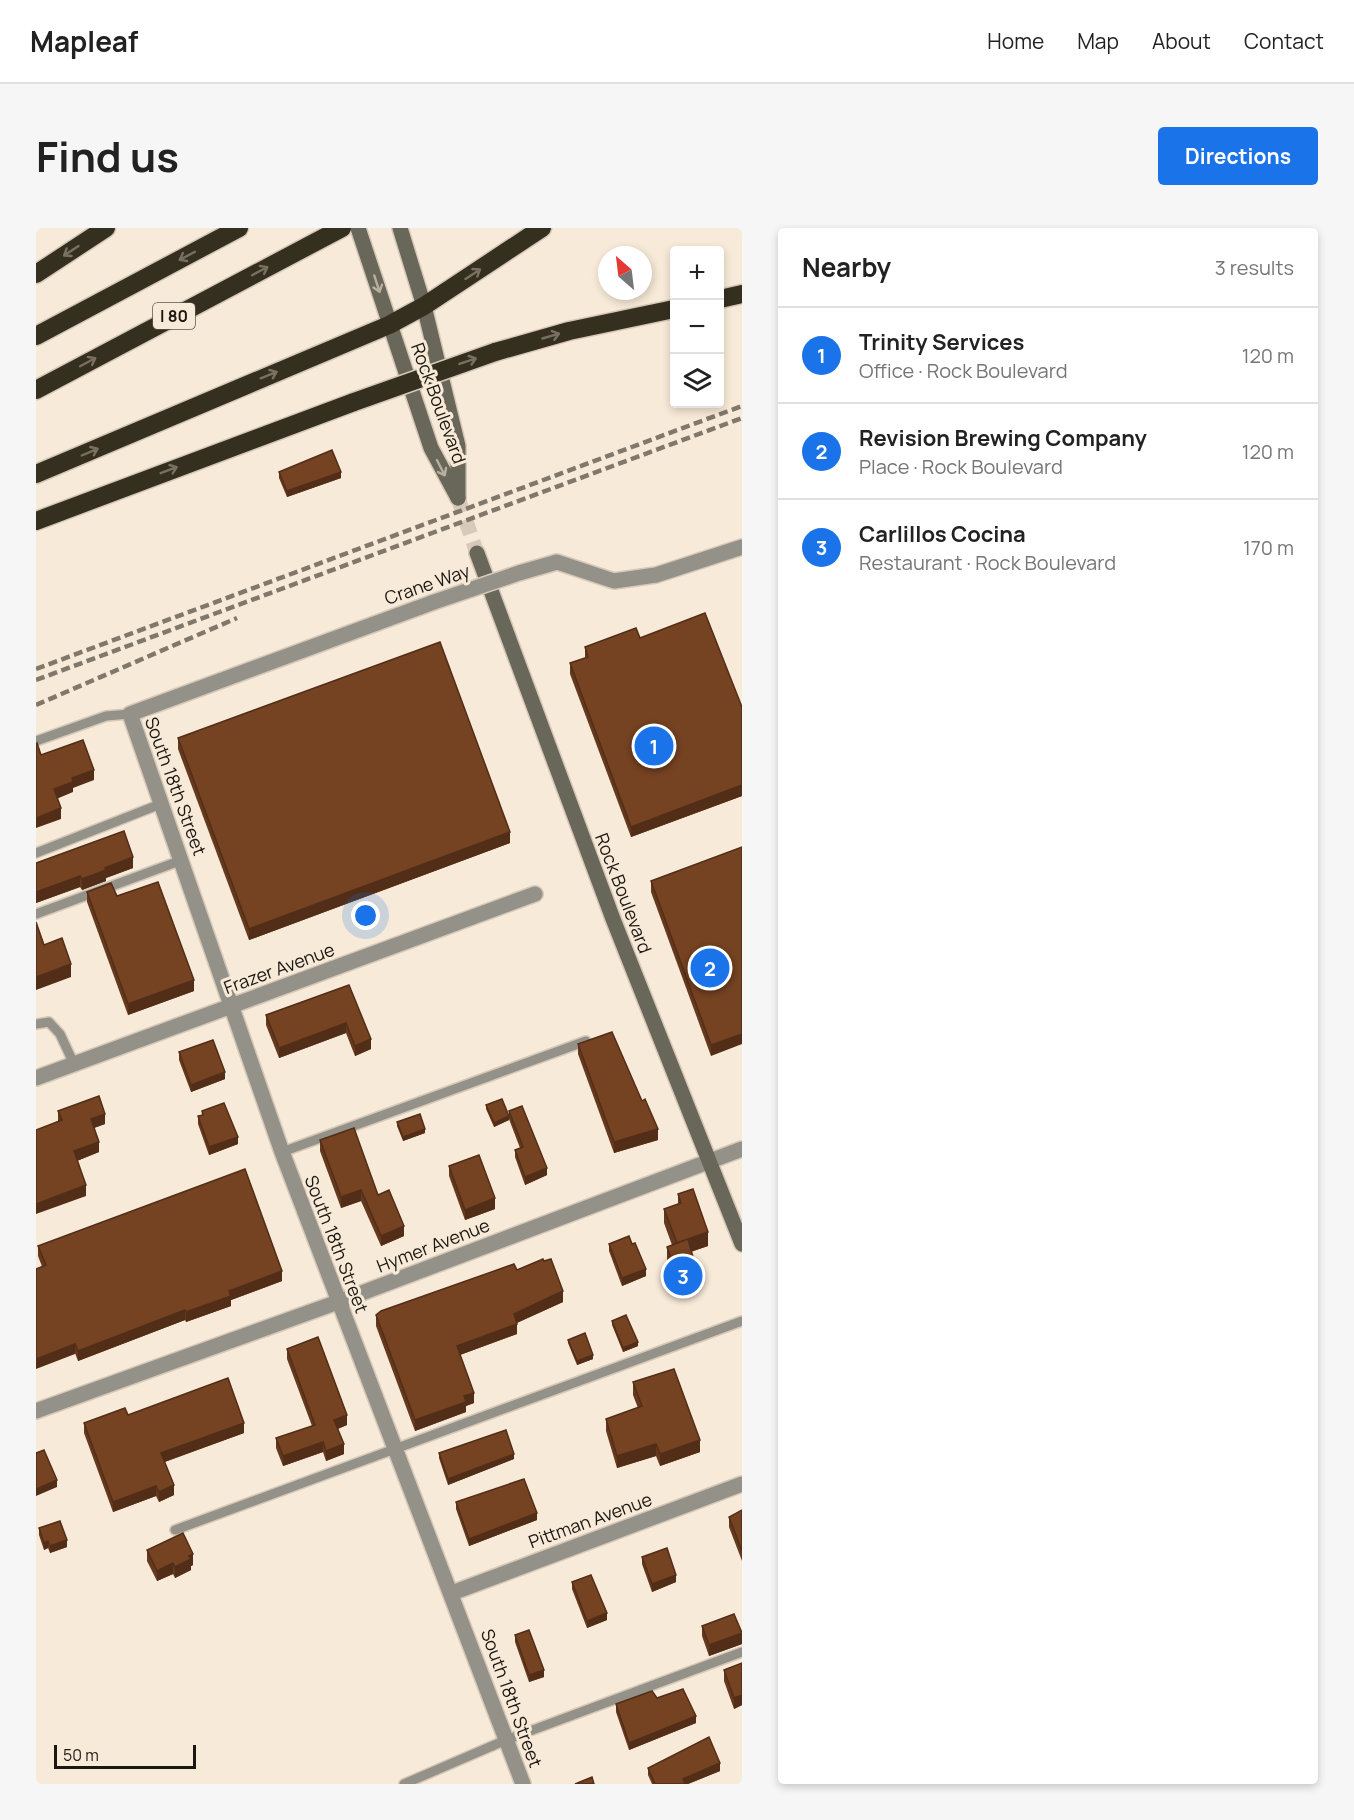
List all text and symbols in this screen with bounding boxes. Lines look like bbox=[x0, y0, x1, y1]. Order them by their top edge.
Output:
text: Mapleaf bbox=[30, 22, 138, 60]
text: Home bbox=[987, 27, 1044, 55]
text: Map bbox=[1077, 27, 1119, 55]
text: About bbox=[1152, 27, 1211, 55]
text: Contact bbox=[1244, 27, 1324, 55]
text: Find us bbox=[36, 127, 179, 185]
button: Directions bbox=[1158, 127, 1318, 185]
one-way arrow bbox=[63, 245, 80, 257]
north arrow bbox=[598, 246, 652, 300]
map controls bbox=[670, 246, 724, 408]
button: + bbox=[670, 246, 724, 300]
text: Nearby bbox=[802, 249, 891, 285]
one-way arrow bbox=[178, 250, 196, 262]
text: 3 results bbox=[1215, 254, 1294, 281]
one-way arrow bbox=[251, 265, 268, 277]
one-way arrow bbox=[464, 268, 480, 280]
one-way arrow bbox=[372, 274, 383, 293]
button: − bbox=[670, 300, 724, 354]
road number: I 80 bbox=[153, 303, 195, 329]
text: Trinity Services bbox=[859, 327, 1024, 357]
one-way arrow bbox=[541, 330, 560, 341]
street label: Rock Boulevard bbox=[406, 339, 472, 467]
text: 1 bbox=[817, 342, 826, 369]
text: 120 m bbox=[1242, 342, 1294, 369]
one-way arrow bbox=[458, 354, 477, 365]
button: layers bbox=[670, 354, 724, 408]
one-way arrow bbox=[78, 356, 96, 367]
text: Office · Rock Boulevard bbox=[859, 357, 1068, 384]
one-way arrow bbox=[260, 369, 278, 380]
text: Revision Brewing Company bbox=[859, 423, 1147, 453]
text: 2 bbox=[816, 438, 827, 465]
text: 120 m bbox=[1242, 438, 1294, 465]
one-way arrow bbox=[80, 446, 99, 457]
text: Place · Rock Boulevard bbox=[859, 453, 1063, 480]
one-way arrow bbox=[435, 458, 447, 476]
one-way arrow bbox=[160, 464, 178, 475]
text: Carlillos Cocina bbox=[859, 519, 1026, 549]
text: 3 bbox=[816, 534, 827, 561]
text: 170 m bbox=[1243, 534, 1294, 561]
text: Restaurant · Rock Boulevard bbox=[859, 549, 1116, 576]
street label: Crane Way bbox=[381, 558, 473, 610]
street label: South 18th Street bbox=[140, 713, 212, 859]
pin: 1 bbox=[634, 724, 674, 768]
street label: Rock Boulevard bbox=[590, 830, 658, 956]
your location bbox=[351, 901, 380, 930]
street label: Frazer Avenue bbox=[220, 937, 338, 999]
pin: 2 bbox=[690, 946, 730, 990]
street label: South 18th Street bbox=[300, 1172, 374, 1316]
street label: Hymer Avenue bbox=[373, 1212, 493, 1278]
pin: 3 bbox=[664, 1254, 702, 1298]
street label: Pittman Avenue bbox=[525, 1487, 655, 1553]
street label: South 18th Street bbox=[476, 1625, 548, 1771]
scale bar bbox=[54, 1742, 196, 1770]
text: 50 m bbox=[63, 1744, 99, 1766]

